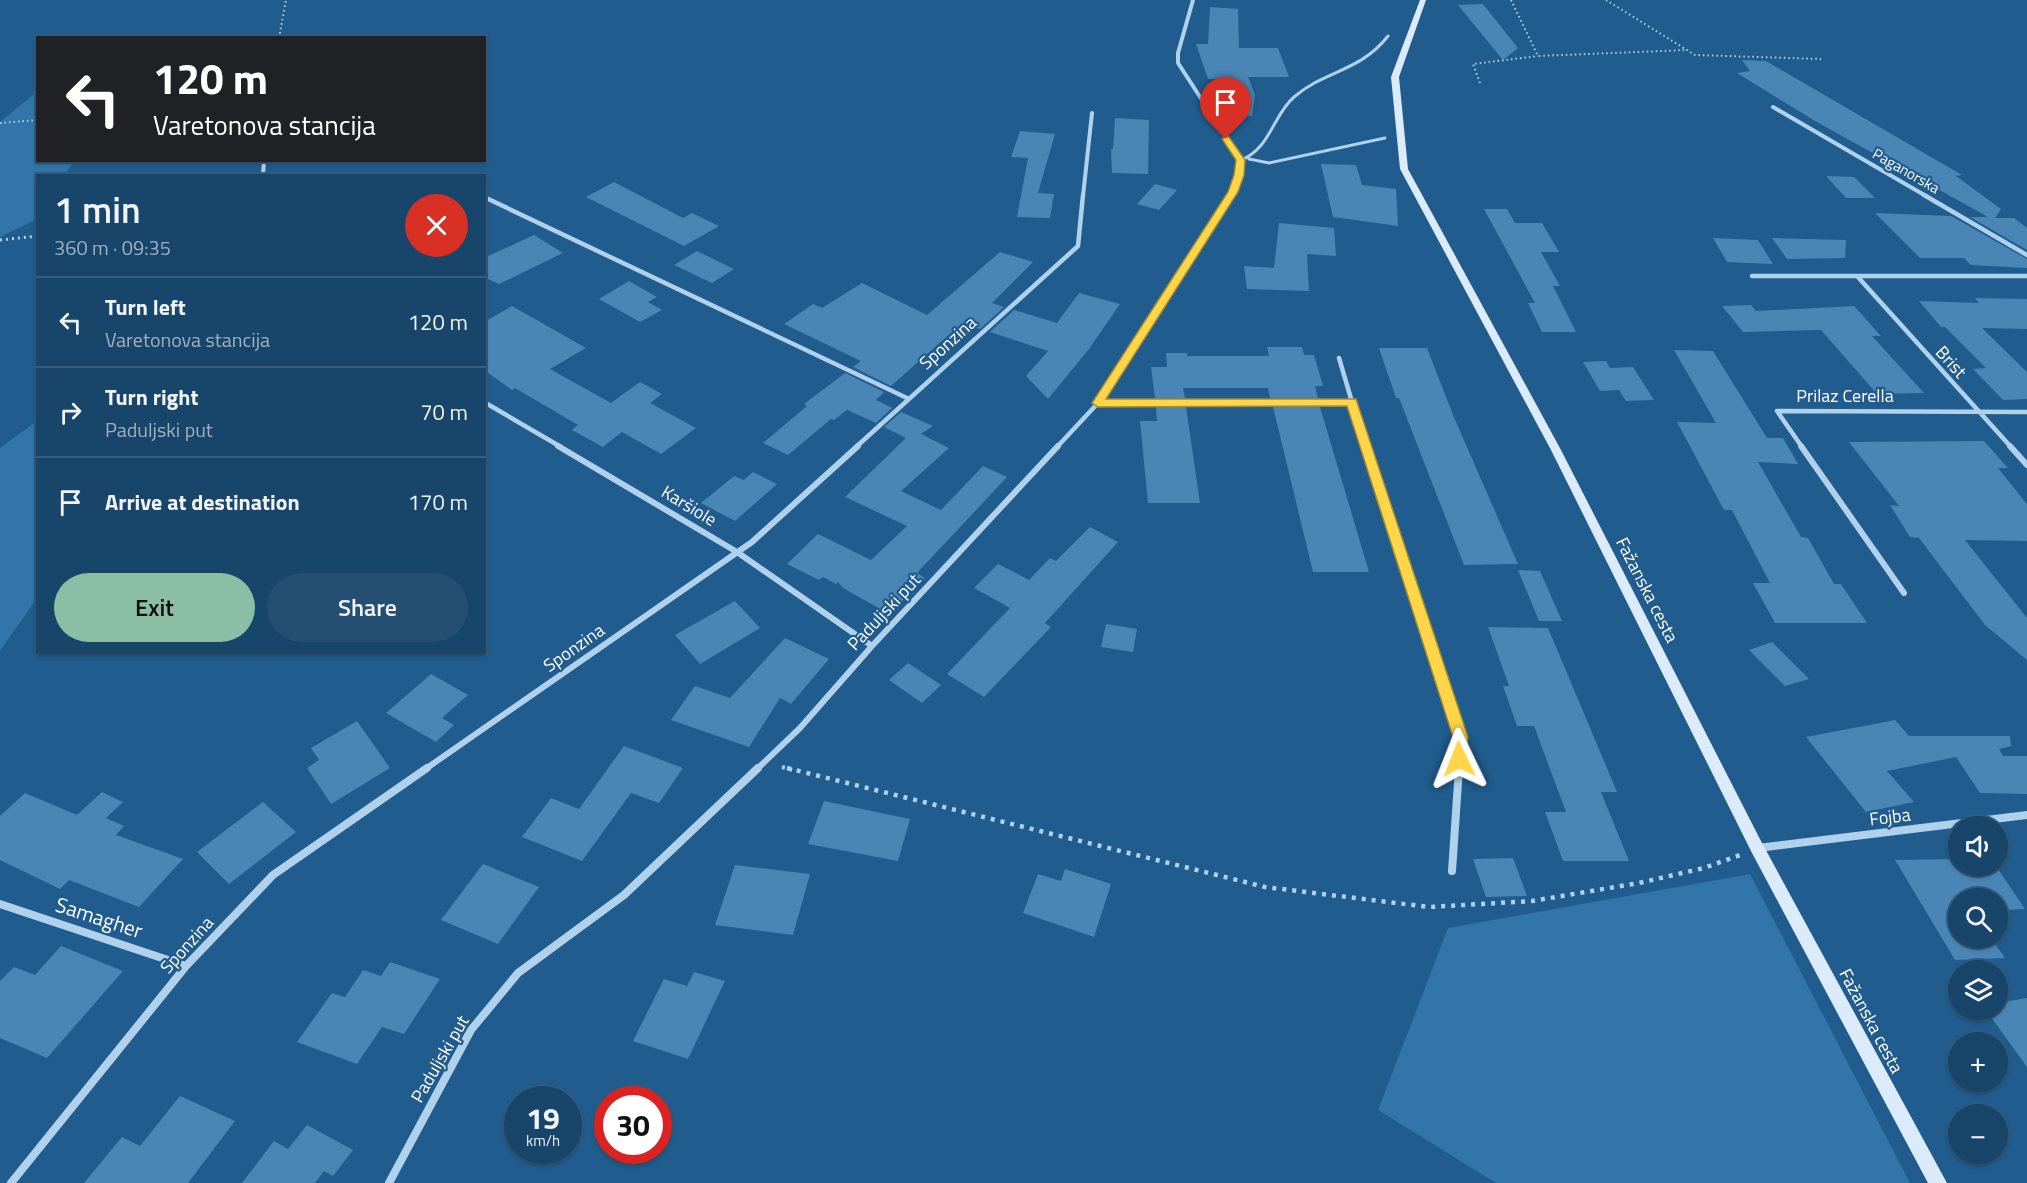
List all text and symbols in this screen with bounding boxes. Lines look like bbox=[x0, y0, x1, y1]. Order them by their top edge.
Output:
text: 120 m bbox=[153, 46, 268, 110]
icon: left bbox=[54, 60, 132, 138]
pin bbox=[1200, 77, 1251, 139]
icon: arrive bbox=[1209, 86, 1242, 119]
text: Varetonova stancija bbox=[153, 104, 376, 145]
street label: Paganorska bbox=[1868, 142, 1945, 199]
text: 1 min bbox=[54, 182, 141, 237]
button: close bbox=[405, 194, 468, 257]
text: 360 m · 09:35 bbox=[54, 232, 171, 263]
text: Turn left bbox=[105, 290, 186, 324]
text: 120 m bbox=[408, 305, 468, 339]
icon: left bbox=[54, 306, 87, 339]
street label: Sponzina bbox=[913, 309, 982, 376]
text: Varetonova stancija bbox=[105, 324, 270, 355]
street label: Brist bbox=[1929, 339, 1974, 385]
text: Turn right bbox=[105, 380, 199, 414]
street label: Prilaz Cerella bbox=[1796, 382, 1894, 409]
text: 70 m bbox=[420, 395, 468, 429]
icon: right bbox=[54, 396, 87, 429]
text: Paduljski put bbox=[105, 414, 213, 445]
street label: Karšiole bbox=[656, 478, 722, 533]
text: Arrive at destination bbox=[105, 485, 300, 519]
text: 170 m bbox=[408, 485, 468, 519]
icon: arrive bbox=[54, 486, 87, 519]
street label: Fažanska cesta bbox=[1609, 532, 1686, 647]
street label: Paduljski put bbox=[841, 566, 927, 656]
button: Exit bbox=[54, 573, 255, 642]
button: Share bbox=[267, 573, 468, 642]
street label: Sponzina bbox=[538, 617, 610, 679]
position arrow bbox=[1427, 727, 1491, 791]
street label: Fojba bbox=[1868, 801, 1912, 832]
map controls bbox=[1948, 816, 2008, 1164]
button: sound bbox=[1948, 816, 2008, 876]
street label: Samagher bbox=[52, 888, 147, 946]
button: search bbox=[1948, 888, 2008, 948]
street label: Sponzina bbox=[153, 910, 220, 979]
button: layers bbox=[1948, 960, 2008, 1020]
street label: Fažanska cesta bbox=[1832, 964, 1910, 1078]
street label: Paduljski put bbox=[404, 1009, 476, 1108]
button: + bbox=[1948, 1032, 2008, 1092]
speed limit sign: 30 bbox=[594, 1086, 672, 1164]
text: 19 bbox=[526, 1095, 560, 1141]
button: − bbox=[1948, 1104, 2008, 1164]
text: km/h bbox=[526, 1129, 560, 1152]

